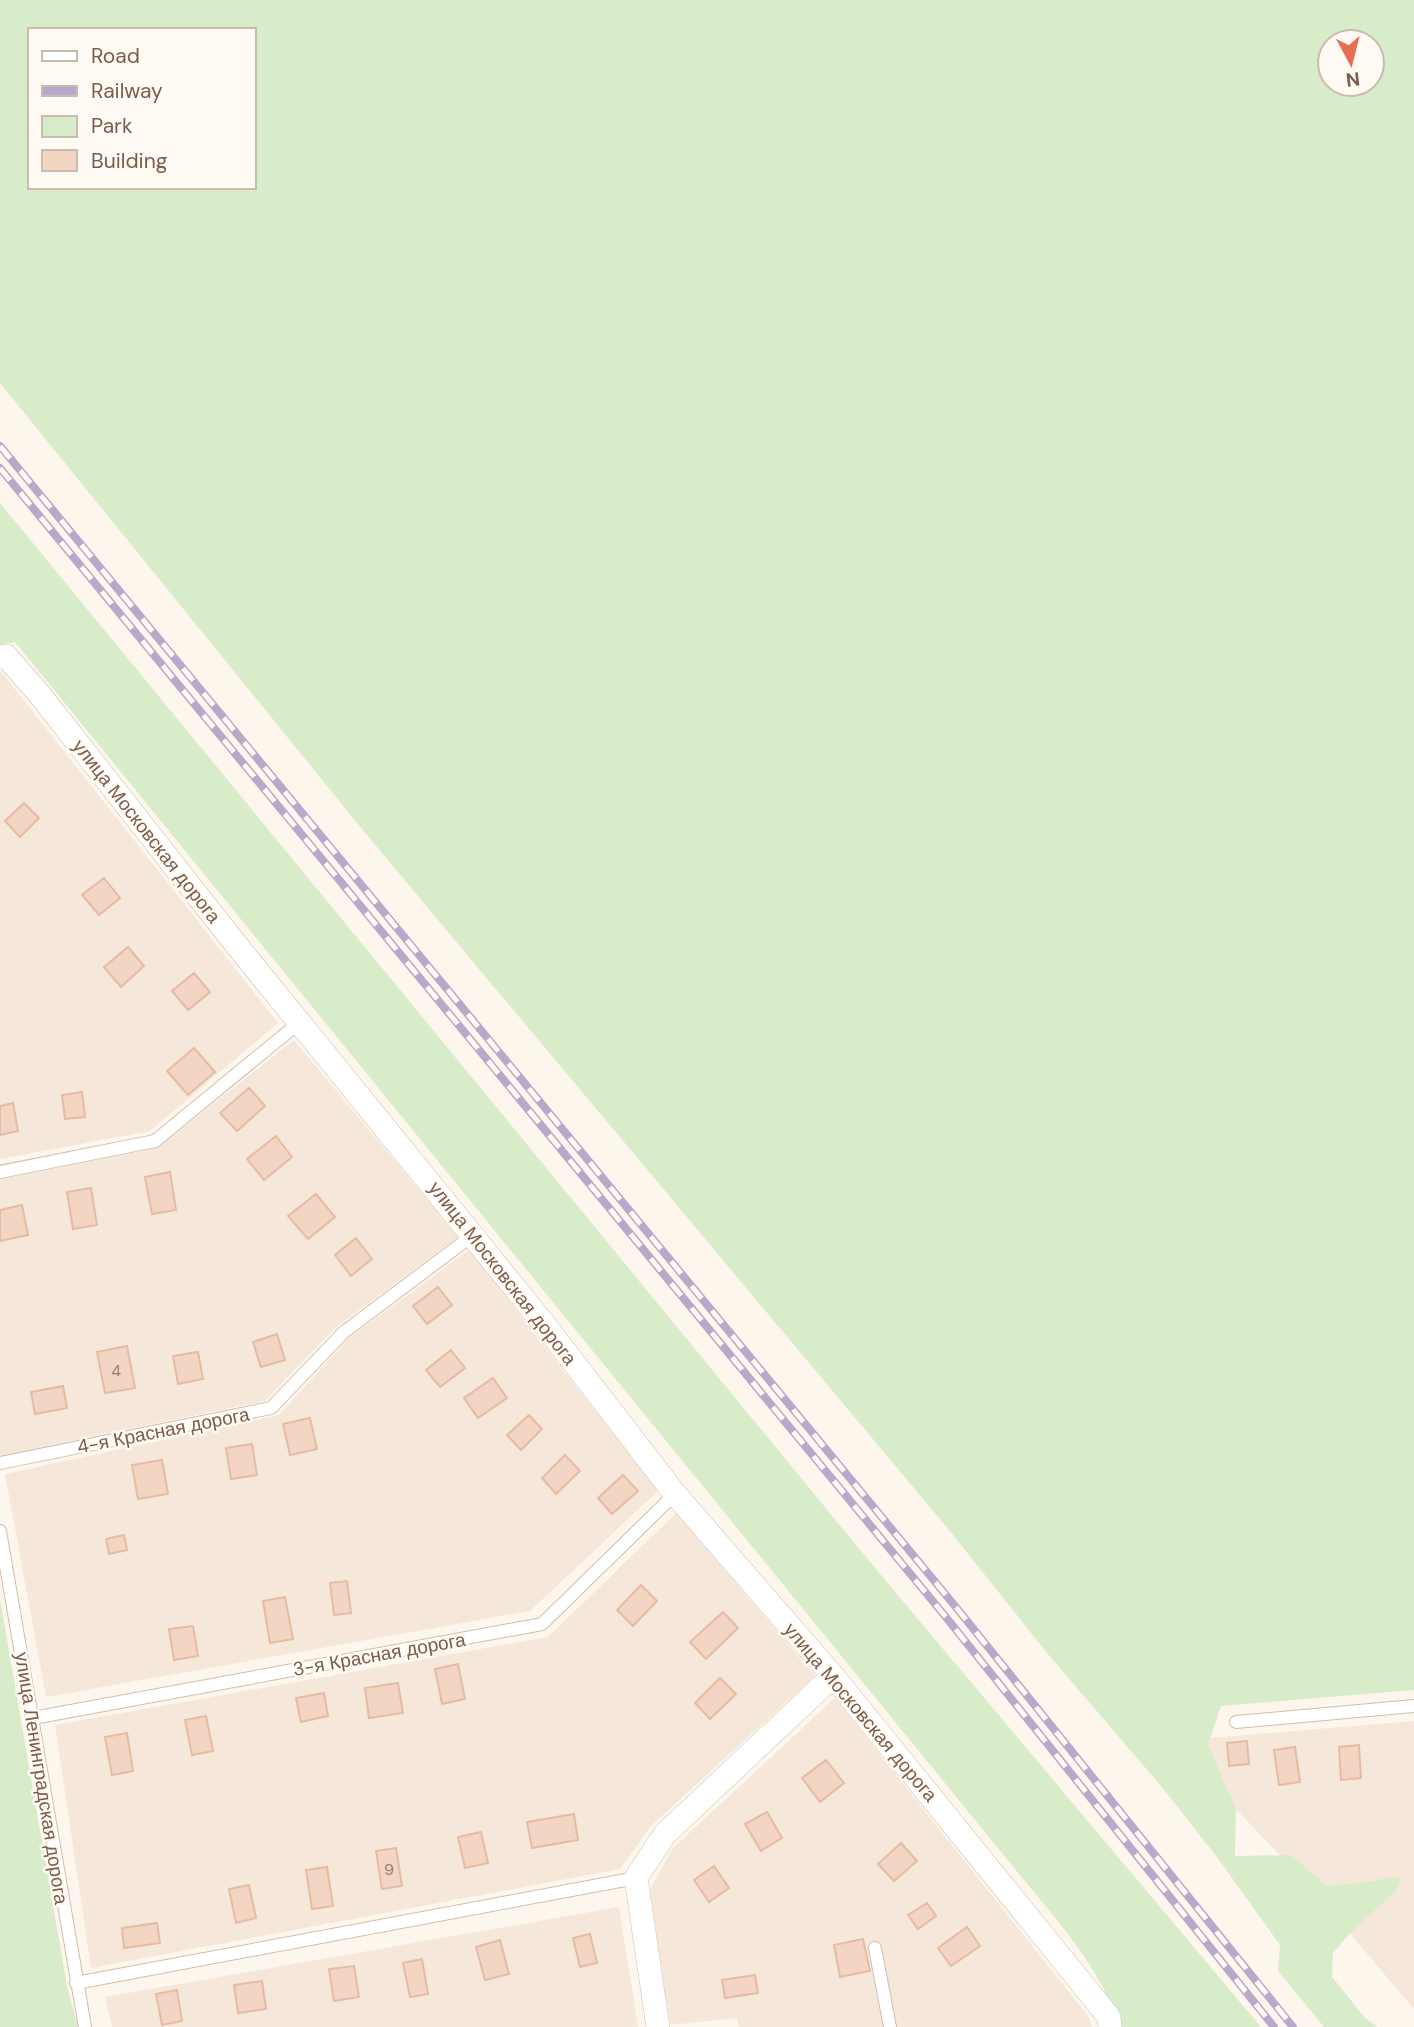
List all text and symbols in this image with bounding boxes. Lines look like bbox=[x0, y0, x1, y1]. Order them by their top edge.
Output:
legend bbox=[28, 28, 256, 189]
north arrow bbox=[1316, 28, 1386, 98]
text: Road bbox=[91, 42, 140, 70]
text: N bbox=[1345, 66, 1361, 93]
text: Railway bbox=[91, 77, 163, 105]
text: Park bbox=[91, 112, 133, 140]
text: Building bbox=[91, 147, 168, 175]
street label: улица Московская дорога bbox=[67, 734, 226, 929]
street label: улица Московская дорога bbox=[423, 1176, 582, 1371]
house number: 4 bbox=[111, 1360, 121, 1381]
street label: 4-я Красная дорога bbox=[75, 1401, 252, 1459]
street label: улица Московская дорога bbox=[778, 1618, 943, 1807]
street label: 3-я Красная дорога bbox=[291, 1627, 468, 1682]
street label: улица Ленинградская дорога bbox=[9, 1650, 74, 1906]
house number: 9 bbox=[384, 1859, 394, 1880]

